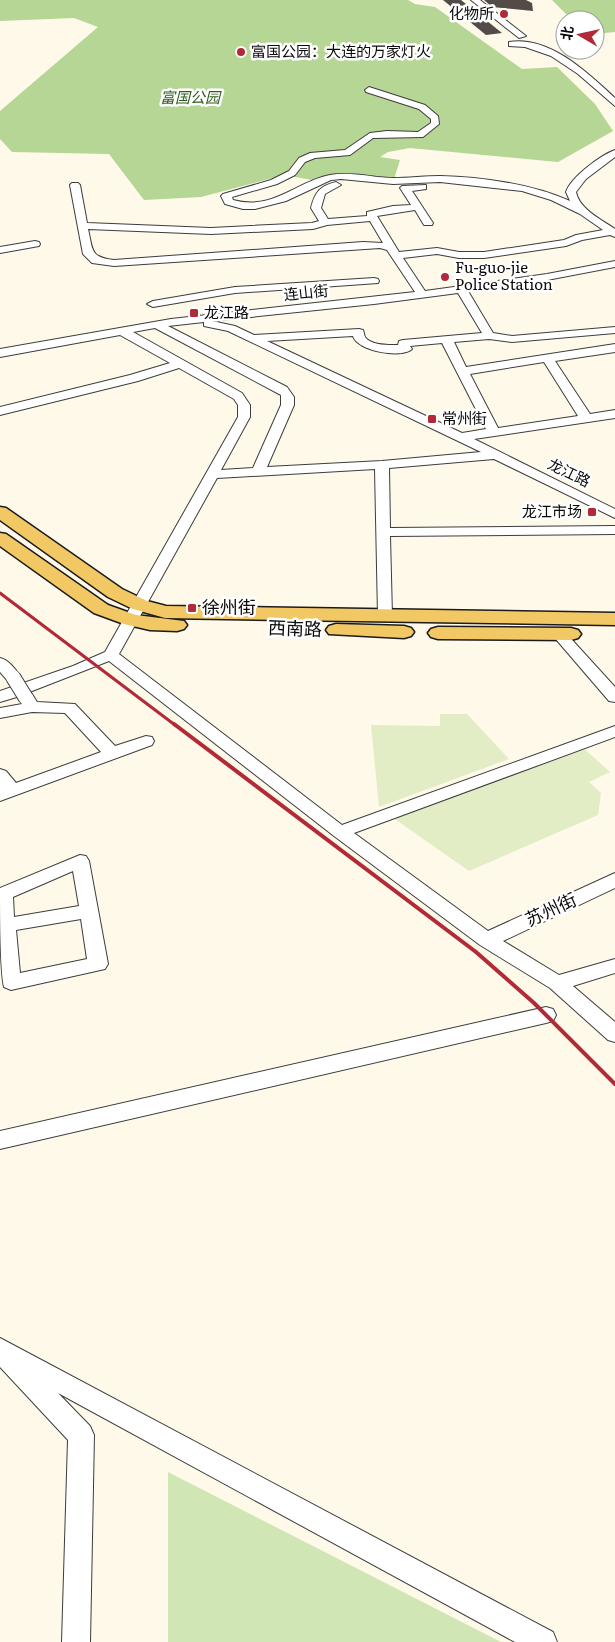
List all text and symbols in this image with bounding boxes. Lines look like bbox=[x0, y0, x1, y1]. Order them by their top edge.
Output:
place label: 化物所 bbox=[449, 1, 494, 24]
marker: 化物所 bbox=[498, 8, 510, 20]
north arrow bbox=[555, 10, 605, 60]
text: 北 bbox=[555, 24, 577, 41]
place label: 富国公园：大连的万家灯火 bbox=[251, 39, 431, 62]
marker: 富国公园：大连的万家灯火 bbox=[235, 46, 247, 58]
park label: 富国公园 bbox=[160, 85, 222, 108]
place label: Fu-guo-jie Police Station bbox=[455, 255, 553, 295]
marker: Fu-guo-jie Police Station bbox=[439, 271, 451, 283]
street label: 连山街 bbox=[282, 278, 329, 305]
place label: 龙江路 bbox=[204, 300, 249, 323]
marker: 龙江路 bbox=[188, 307, 200, 319]
place label: 常州街 bbox=[442, 406, 487, 429]
marker: 常州街 bbox=[426, 413, 438, 425]
street label: 龙江路 bbox=[544, 451, 595, 492]
place label: 龙江市场 bbox=[522, 499, 582, 522]
marker: 龙江市场 bbox=[586, 506, 598, 518]
place label: 徐州街 bbox=[202, 593, 256, 620]
marker: 徐州街 bbox=[186, 602, 198, 614]
street label: 西南路 bbox=[268, 613, 323, 642]
street label: 苏州街 bbox=[520, 885, 581, 932]

